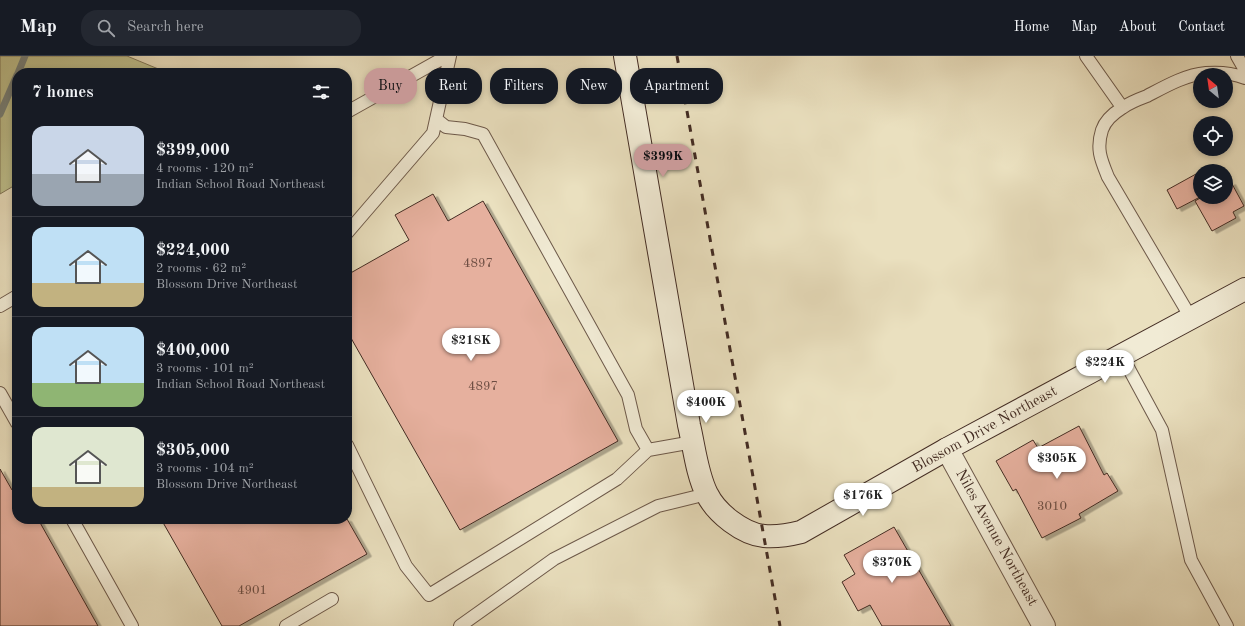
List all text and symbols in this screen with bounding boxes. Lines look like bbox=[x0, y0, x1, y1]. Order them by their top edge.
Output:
search box bbox=[81, 10, 361, 46]
icon: search bbox=[95, 17, 117, 39]
text: Map bbox=[20, 18, 57, 37]
text: Search here bbox=[127, 20, 204, 35]
text: Home bbox=[1014, 20, 1049, 34]
text: Map bbox=[1071, 20, 1097, 34]
text: About bbox=[1119, 20, 1156, 34]
text: Contact bbox=[1178, 20, 1225, 34]
chip: Buy bbox=[364, 68, 417, 104]
chip: Rent bbox=[425, 68, 482, 104]
chip: Filters bbox=[490, 68, 558, 104]
chip: New bbox=[566, 68, 622, 104]
chip: Apartment bbox=[630, 68, 723, 104]
north arrow bbox=[1193, 68, 1233, 108]
map controls bbox=[1193, 68, 1233, 204]
icon: filters bbox=[310, 81, 332, 103]
text: 7 homes bbox=[32, 84, 94, 101]
button: locate bbox=[1193, 116, 1233, 156]
icon: home bbox=[64, 142, 112, 190]
text: $399,000 bbox=[156, 142, 230, 159]
pin: $399K bbox=[635, 144, 691, 178]
text: $399K bbox=[643, 150, 683, 163]
text: 4 rooms · 120 m² bbox=[156, 162, 254, 175]
button: layers bbox=[1193, 164, 1233, 204]
text: Indian School Road Northeast bbox=[156, 178, 325, 191]
text: $224,000 bbox=[156, 242, 230, 259]
icon: home bbox=[64, 243, 112, 291]
house number: 4897 bbox=[463, 257, 493, 270]
text: 2 rooms · 62 m² bbox=[156, 262, 246, 275]
text: Blossom Drive Northeast bbox=[156, 278, 298, 291]
pin: $218K bbox=[443, 328, 499, 362]
text: $218K bbox=[451, 334, 491, 347]
text: $400,000 bbox=[156, 342, 230, 359]
icon: home bbox=[64, 343, 112, 391]
pin: $224K bbox=[1077, 350, 1133, 384]
text: $224K bbox=[1085, 356, 1125, 369]
text: 3 rooms · 101 m² bbox=[156, 362, 254, 375]
text: Indian School Road Northeast bbox=[156, 378, 325, 391]
house number: 4897 bbox=[468, 380, 498, 393]
street label: Blossom Drive Northeast bbox=[910, 384, 1060, 476]
pin: $400K bbox=[678, 390, 734, 424]
text: $400K bbox=[686, 396, 726, 409]
text: $305,000 bbox=[156, 442, 230, 459]
icon: home bbox=[64, 443, 112, 491]
pin: $305K bbox=[1029, 446, 1085, 480]
text: $305K bbox=[1037, 452, 1077, 465]
text: 3 rooms · 104 m² bbox=[156, 462, 254, 475]
street label: Niles Avenue Northeast bbox=[952, 467, 1040, 609]
text: Blossom Drive Northeast bbox=[156, 478, 298, 491]
pin: $176K bbox=[835, 483, 891, 517]
text: $176K bbox=[843, 489, 883, 502]
house number: 3010 bbox=[1037, 500, 1067, 513]
pin: $370K bbox=[864, 550, 920, 584]
text: $370K bbox=[872, 556, 912, 569]
house number: 4901 bbox=[237, 584, 267, 597]

